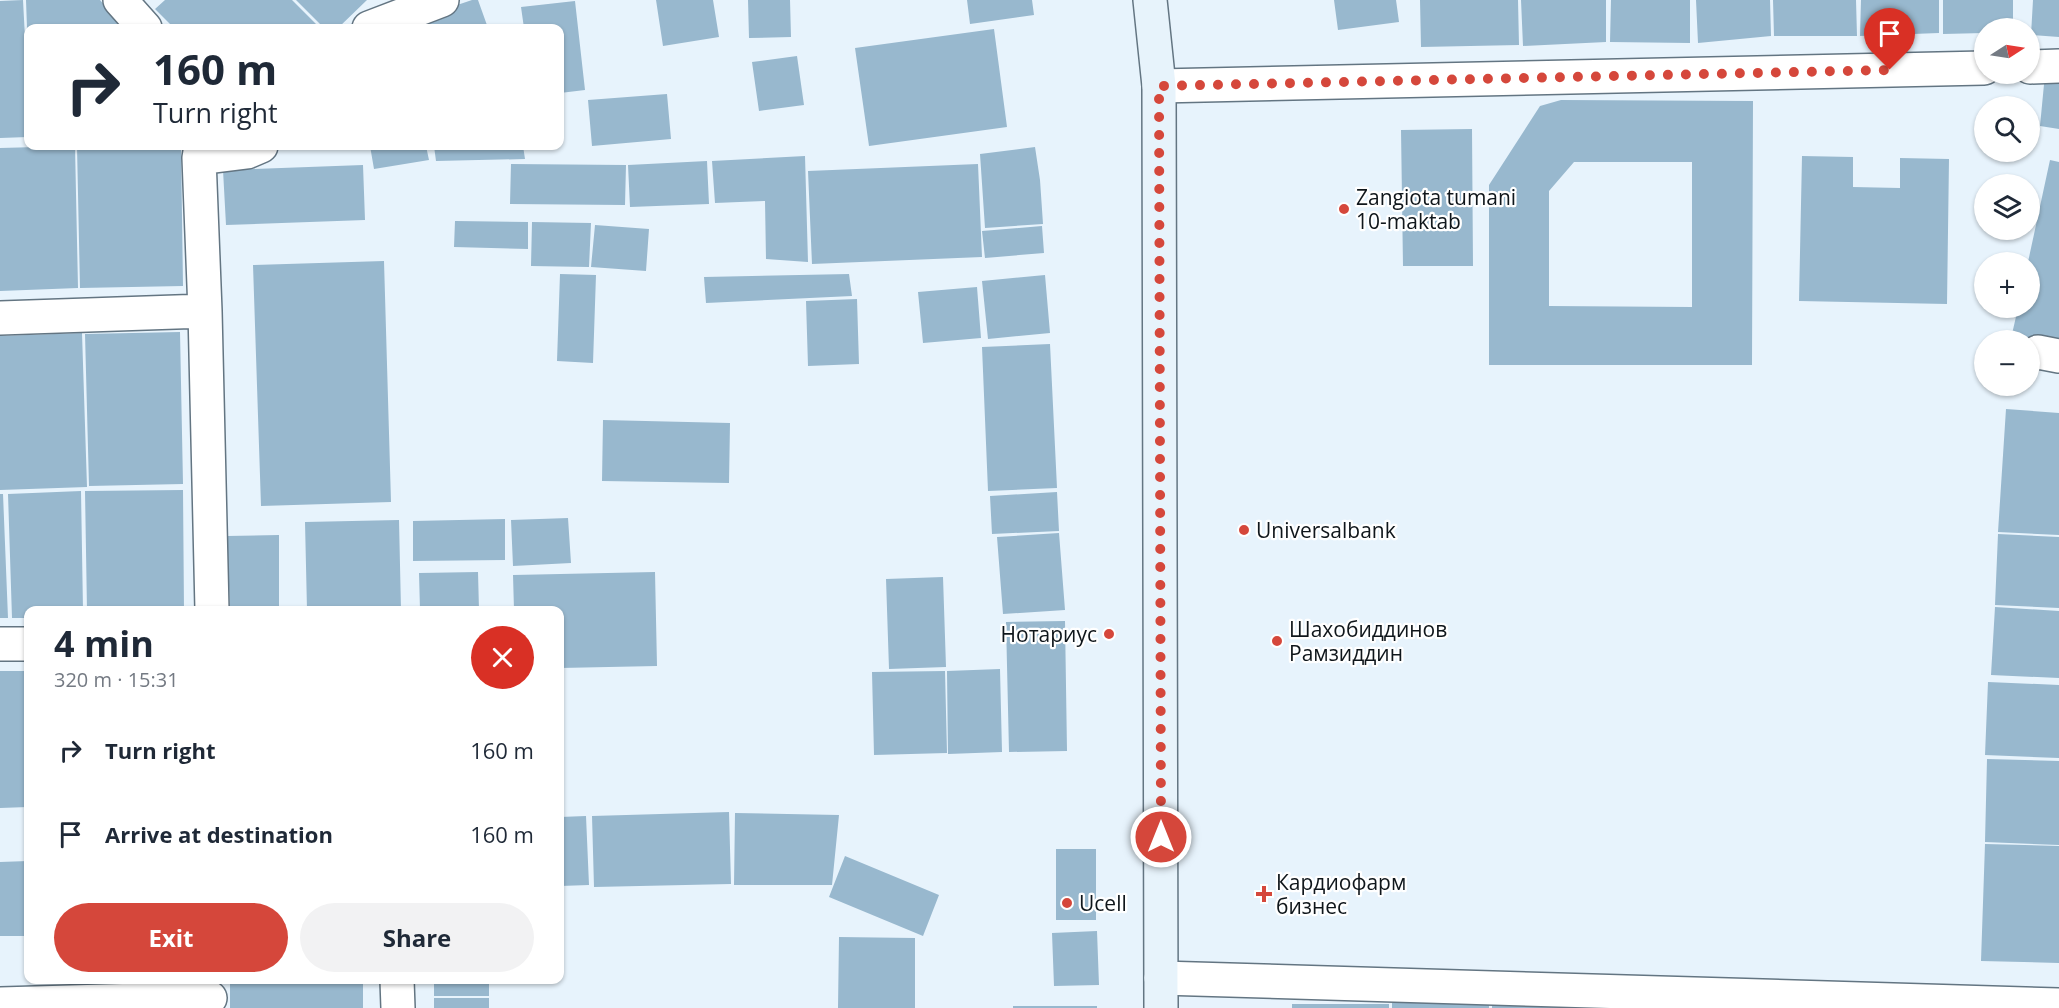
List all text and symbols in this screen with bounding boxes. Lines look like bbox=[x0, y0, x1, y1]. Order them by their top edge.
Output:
pin bbox=[1864, 8, 1915, 70]
icon: arrive bbox=[1873, 17, 1906, 50]
north arrow bbox=[1974, 18, 2040, 84]
map controls bbox=[1974, 18, 2040, 396]
text: 160 m bbox=[153, 40, 277, 97]
icon: right bbox=[54, 48, 132, 126]
text: Turn right bbox=[153, 94, 278, 131]
button: search bbox=[1974, 96, 2040, 162]
button: layers bbox=[1974, 174, 2040, 240]
place label: Zangiota tumani 10-maktab bbox=[1356, 183, 1516, 235]
marker: Zangiota tumani 10-maktab bbox=[1337, 202, 1351, 216]
button: + bbox=[1974, 252, 2040, 318]
button: − bbox=[1974, 330, 2040, 396]
place label: Universalbank bbox=[1256, 516, 1396, 544]
marker: Universalbank bbox=[1237, 523, 1251, 537]
place label: Шахобиддинов Рамзиддин bbox=[1289, 615, 1447, 667]
text: 4 min bbox=[54, 619, 154, 668]
place label: Нотариус bbox=[1001, 620, 1097, 648]
button: close bbox=[471, 626, 534, 689]
marker: Нотариус bbox=[1102, 627, 1116, 641]
marker: Шахобиддинов Рамзиддин bbox=[1270, 634, 1284, 648]
text: 320 m · 15:31 bbox=[54, 666, 179, 693]
icon: right bbox=[54, 734, 87, 767]
text: Turn right bbox=[105, 735, 216, 765]
text: 160 m bbox=[470, 735, 534, 765]
position arrow bbox=[1129, 805, 1193, 869]
icon: arrive bbox=[54, 818, 87, 851]
text: Arrive at destination bbox=[105, 819, 333, 849]
text: 160 m bbox=[470, 819, 534, 849]
place label: Кардиофарм бизнес bbox=[1276, 868, 1406, 920]
marker: Кардиофарм бизнес bbox=[1257, 887, 1271, 901]
place label: Ucell bbox=[1079, 889, 1127, 917]
marker: Ucell bbox=[1060, 896, 1074, 910]
button: Exit bbox=[54, 903, 288, 972]
button: Share bbox=[300, 903, 534, 972]

